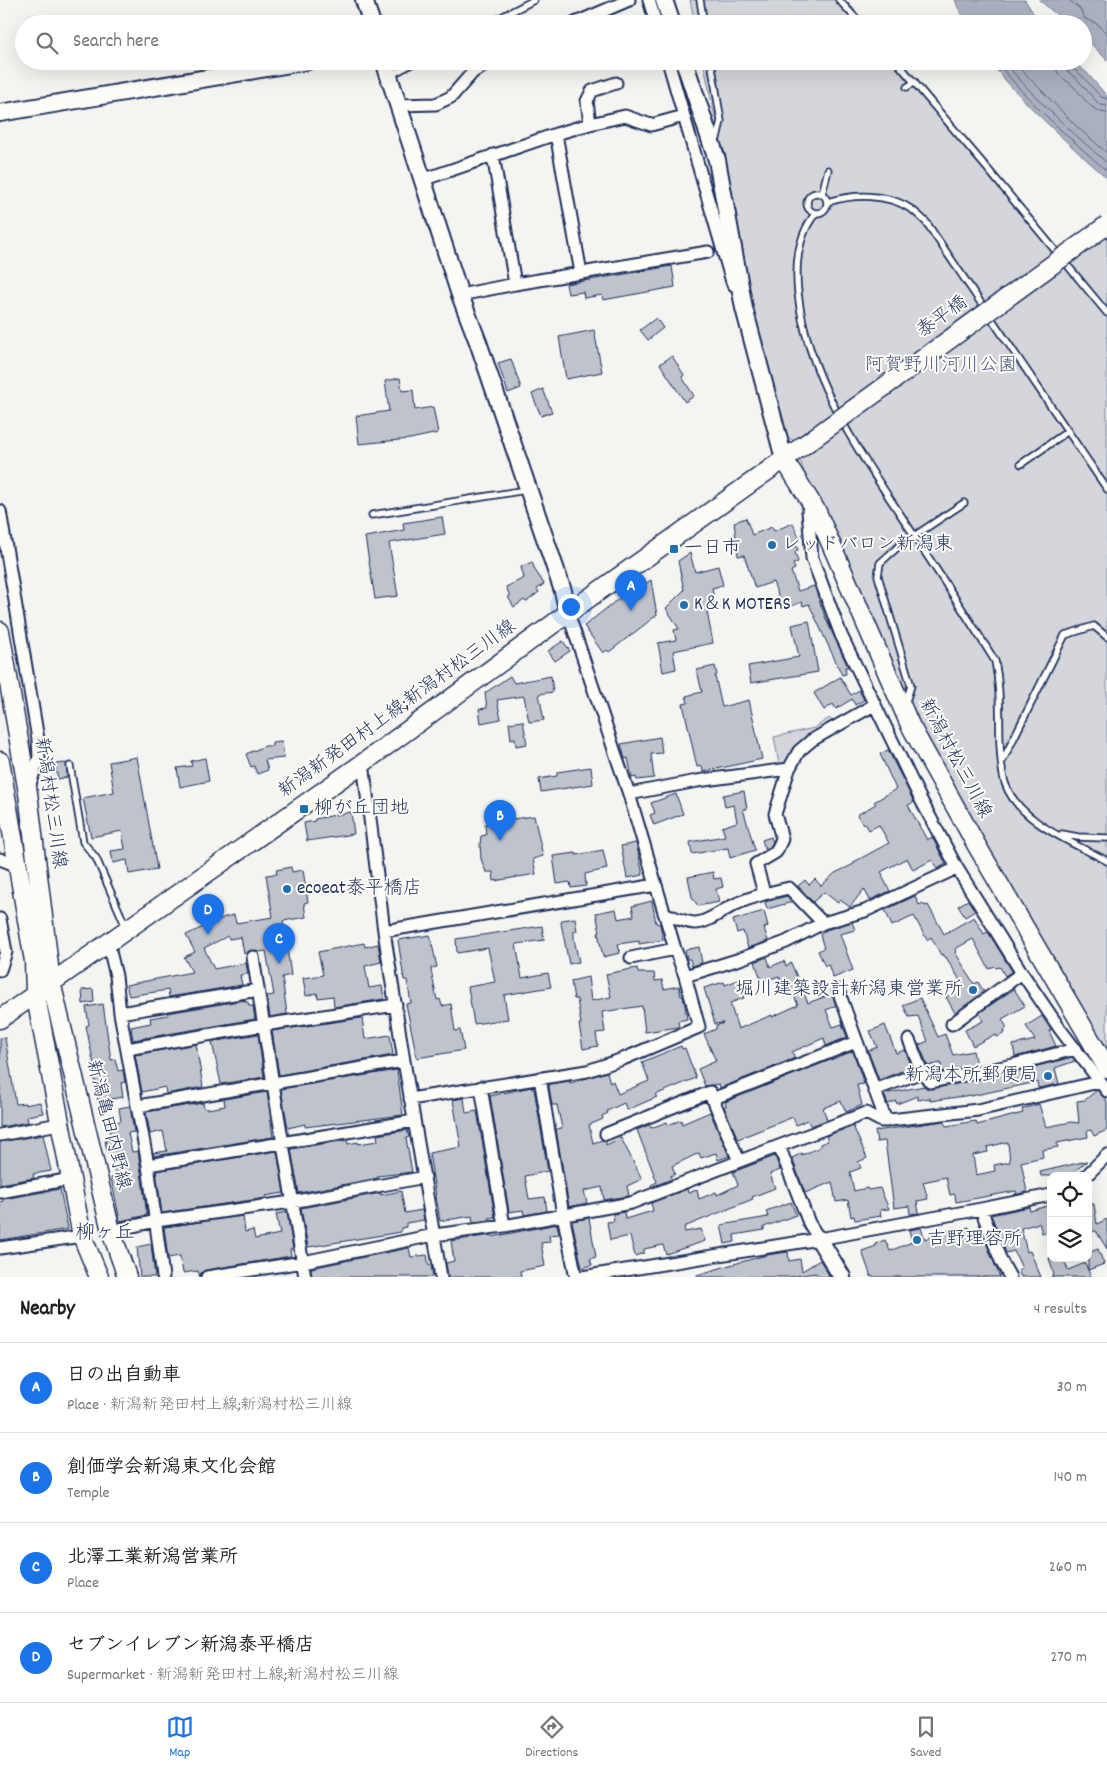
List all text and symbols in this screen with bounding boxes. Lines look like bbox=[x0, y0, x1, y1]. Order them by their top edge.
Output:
search box bbox=[15, 15, 1092, 70]
icon: search bbox=[33, 29, 61, 57]
text: Search here bbox=[73, 29, 159, 56]
street label: 泰平橋 bbox=[912, 290, 974, 346]
park label: 阿賀野川河川公園 bbox=[865, 353, 1017, 380]
place label: レッドバロン新潟東 bbox=[782, 532, 953, 559]
place label: 一日市 bbox=[684, 536, 741, 563]
marker: レッドバロン新潟東 bbox=[766, 539, 778, 551]
marker: 一日市 bbox=[668, 543, 680, 555]
pin: A bbox=[615, 570, 647, 611]
place label: K＆K MOTERS bbox=[694, 592, 791, 619]
your location bbox=[558, 594, 584, 620]
marker: K＆K MOTERS bbox=[678, 599, 690, 611]
street label: 新潟新発田村上線;新潟村松三川線 bbox=[274, 614, 522, 806]
street label: 新潟村松三川線 bbox=[911, 694, 997, 824]
street label: 新潟村松三川線 bbox=[26, 735, 72, 871]
place label: 柳が丘団地 bbox=[314, 796, 409, 823]
pin: B bbox=[484, 800, 516, 841]
marker: 柳が丘団地 bbox=[298, 803, 310, 815]
place label: ecoeat泰平橋店 bbox=[297, 876, 422, 903]
marker: ecoeat泰平橋店 bbox=[281, 883, 293, 895]
pin: D bbox=[192, 894, 224, 935]
pin: C bbox=[263, 923, 295, 964]
place label: 堀川建築設計新潟東営業所 bbox=[735, 977, 963, 1004]
marker: 堀川建築設計新潟東営業所 bbox=[967, 984, 979, 996]
street label: 新潟亀田内野線 bbox=[78, 1057, 136, 1193]
place label: 新潟本所郵便局 bbox=[905, 1063, 1038, 1090]
marker: 新潟本所郵便局 bbox=[1042, 1070, 1054, 1082]
map controls bbox=[1047, 1172, 1092, 1262]
button: locate bbox=[1047, 1172, 1092, 1217]
button: layers bbox=[1047, 1217, 1092, 1262]
district label: 柳ヶ丘 bbox=[75, 1220, 135, 1248]
place label: 吉野理容所 bbox=[927, 1227, 1022, 1254]
marker: 吉野理容所 bbox=[911, 1234, 923, 1246]
text: Nearby bbox=[20, 1295, 75, 1325]
text: 4 results bbox=[1034, 1298, 1087, 1321]
text: 日の出自動車 bbox=[67, 1363, 181, 1390]
text: A bbox=[32, 1376, 40, 1399]
text: 30 m bbox=[1057, 1376, 1087, 1399]
text: Place · 新潟新発田村上線;新潟村松三川線 bbox=[67, 1394, 353, 1417]
text: 創価学会新潟東文化会館 bbox=[67, 1455, 276, 1482]
text: B bbox=[32, 1466, 40, 1489]
text: 140 m bbox=[1053, 1466, 1087, 1489]
text: Temple bbox=[67, 1482, 110, 1505]
text: 北澤工業新潟営業所 bbox=[67, 1545, 238, 1572]
text: C bbox=[32, 1556, 40, 1579]
text: 260 m bbox=[1049, 1556, 1087, 1579]
text: Place bbox=[67, 1572, 99, 1595]
text: セブンイレブン新潟泰平橋店 bbox=[67, 1633, 314, 1660]
text: D bbox=[32, 1646, 40, 1669]
text: 270 m bbox=[1051, 1646, 1087, 1669]
text: Supermarket · 新潟新発田村上線;新潟村松三川線 bbox=[67, 1664, 399, 1687]
tab: Map bbox=[166, 1713, 194, 1763]
tab: Directions bbox=[525, 1713, 578, 1763]
tab: Saved bbox=[910, 1713, 941, 1763]

